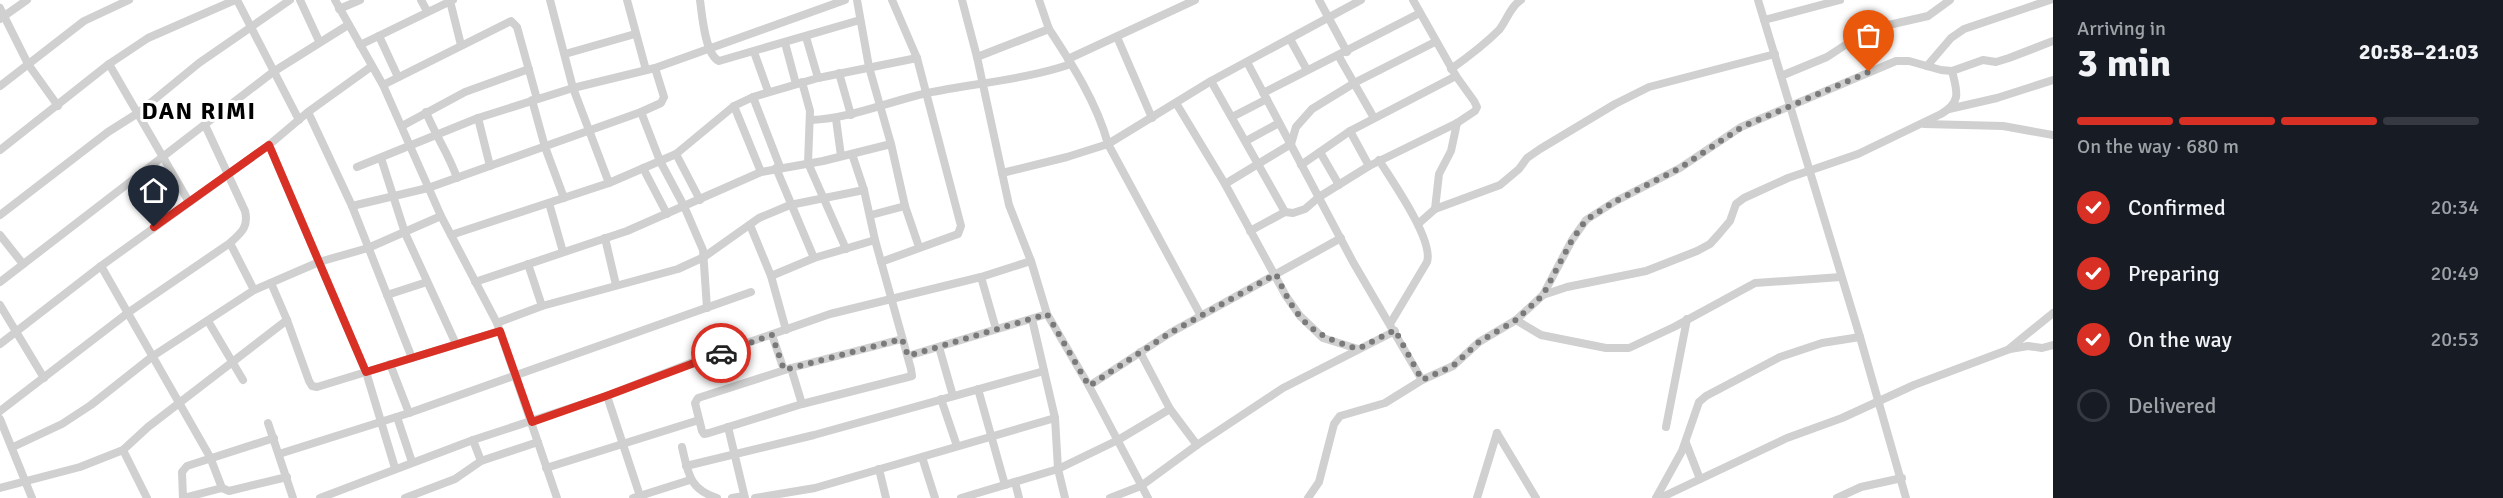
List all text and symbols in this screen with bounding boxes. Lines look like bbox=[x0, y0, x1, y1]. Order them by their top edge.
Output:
pin bbox=[1843, 10, 1894, 72]
text: Arriving in bbox=[2077, 16, 2166, 41]
icon: bag bbox=[1852, 19, 1885, 52]
text: 20:58–21:03 bbox=[2359, 38, 2479, 65]
text: 3 min bbox=[2077, 39, 2171, 87]
district label: DAN RIMI bbox=[142, 96, 256, 126]
text: On the way · 680 m bbox=[2077, 134, 2239, 159]
pin bbox=[128, 165, 179, 227]
icon: home bbox=[137, 174, 170, 207]
icon: check bbox=[2077, 191, 2110, 224]
text: Confirmed bbox=[2128, 194, 2226, 221]
text: 20:34 bbox=[2430, 195, 2479, 220]
icon: check bbox=[2077, 257, 2110, 290]
text: Preparing bbox=[2128, 260, 2220, 287]
text: 20:49 bbox=[2430, 261, 2479, 286]
courier bbox=[691, 323, 751, 383]
icon: check bbox=[2077, 323, 2110, 356]
text: On the way bbox=[2128, 326, 2232, 353]
text: 20:53 bbox=[2430, 327, 2479, 352]
icon: car bbox=[705, 337, 738, 370]
text: Delivered bbox=[2128, 392, 2216, 419]

